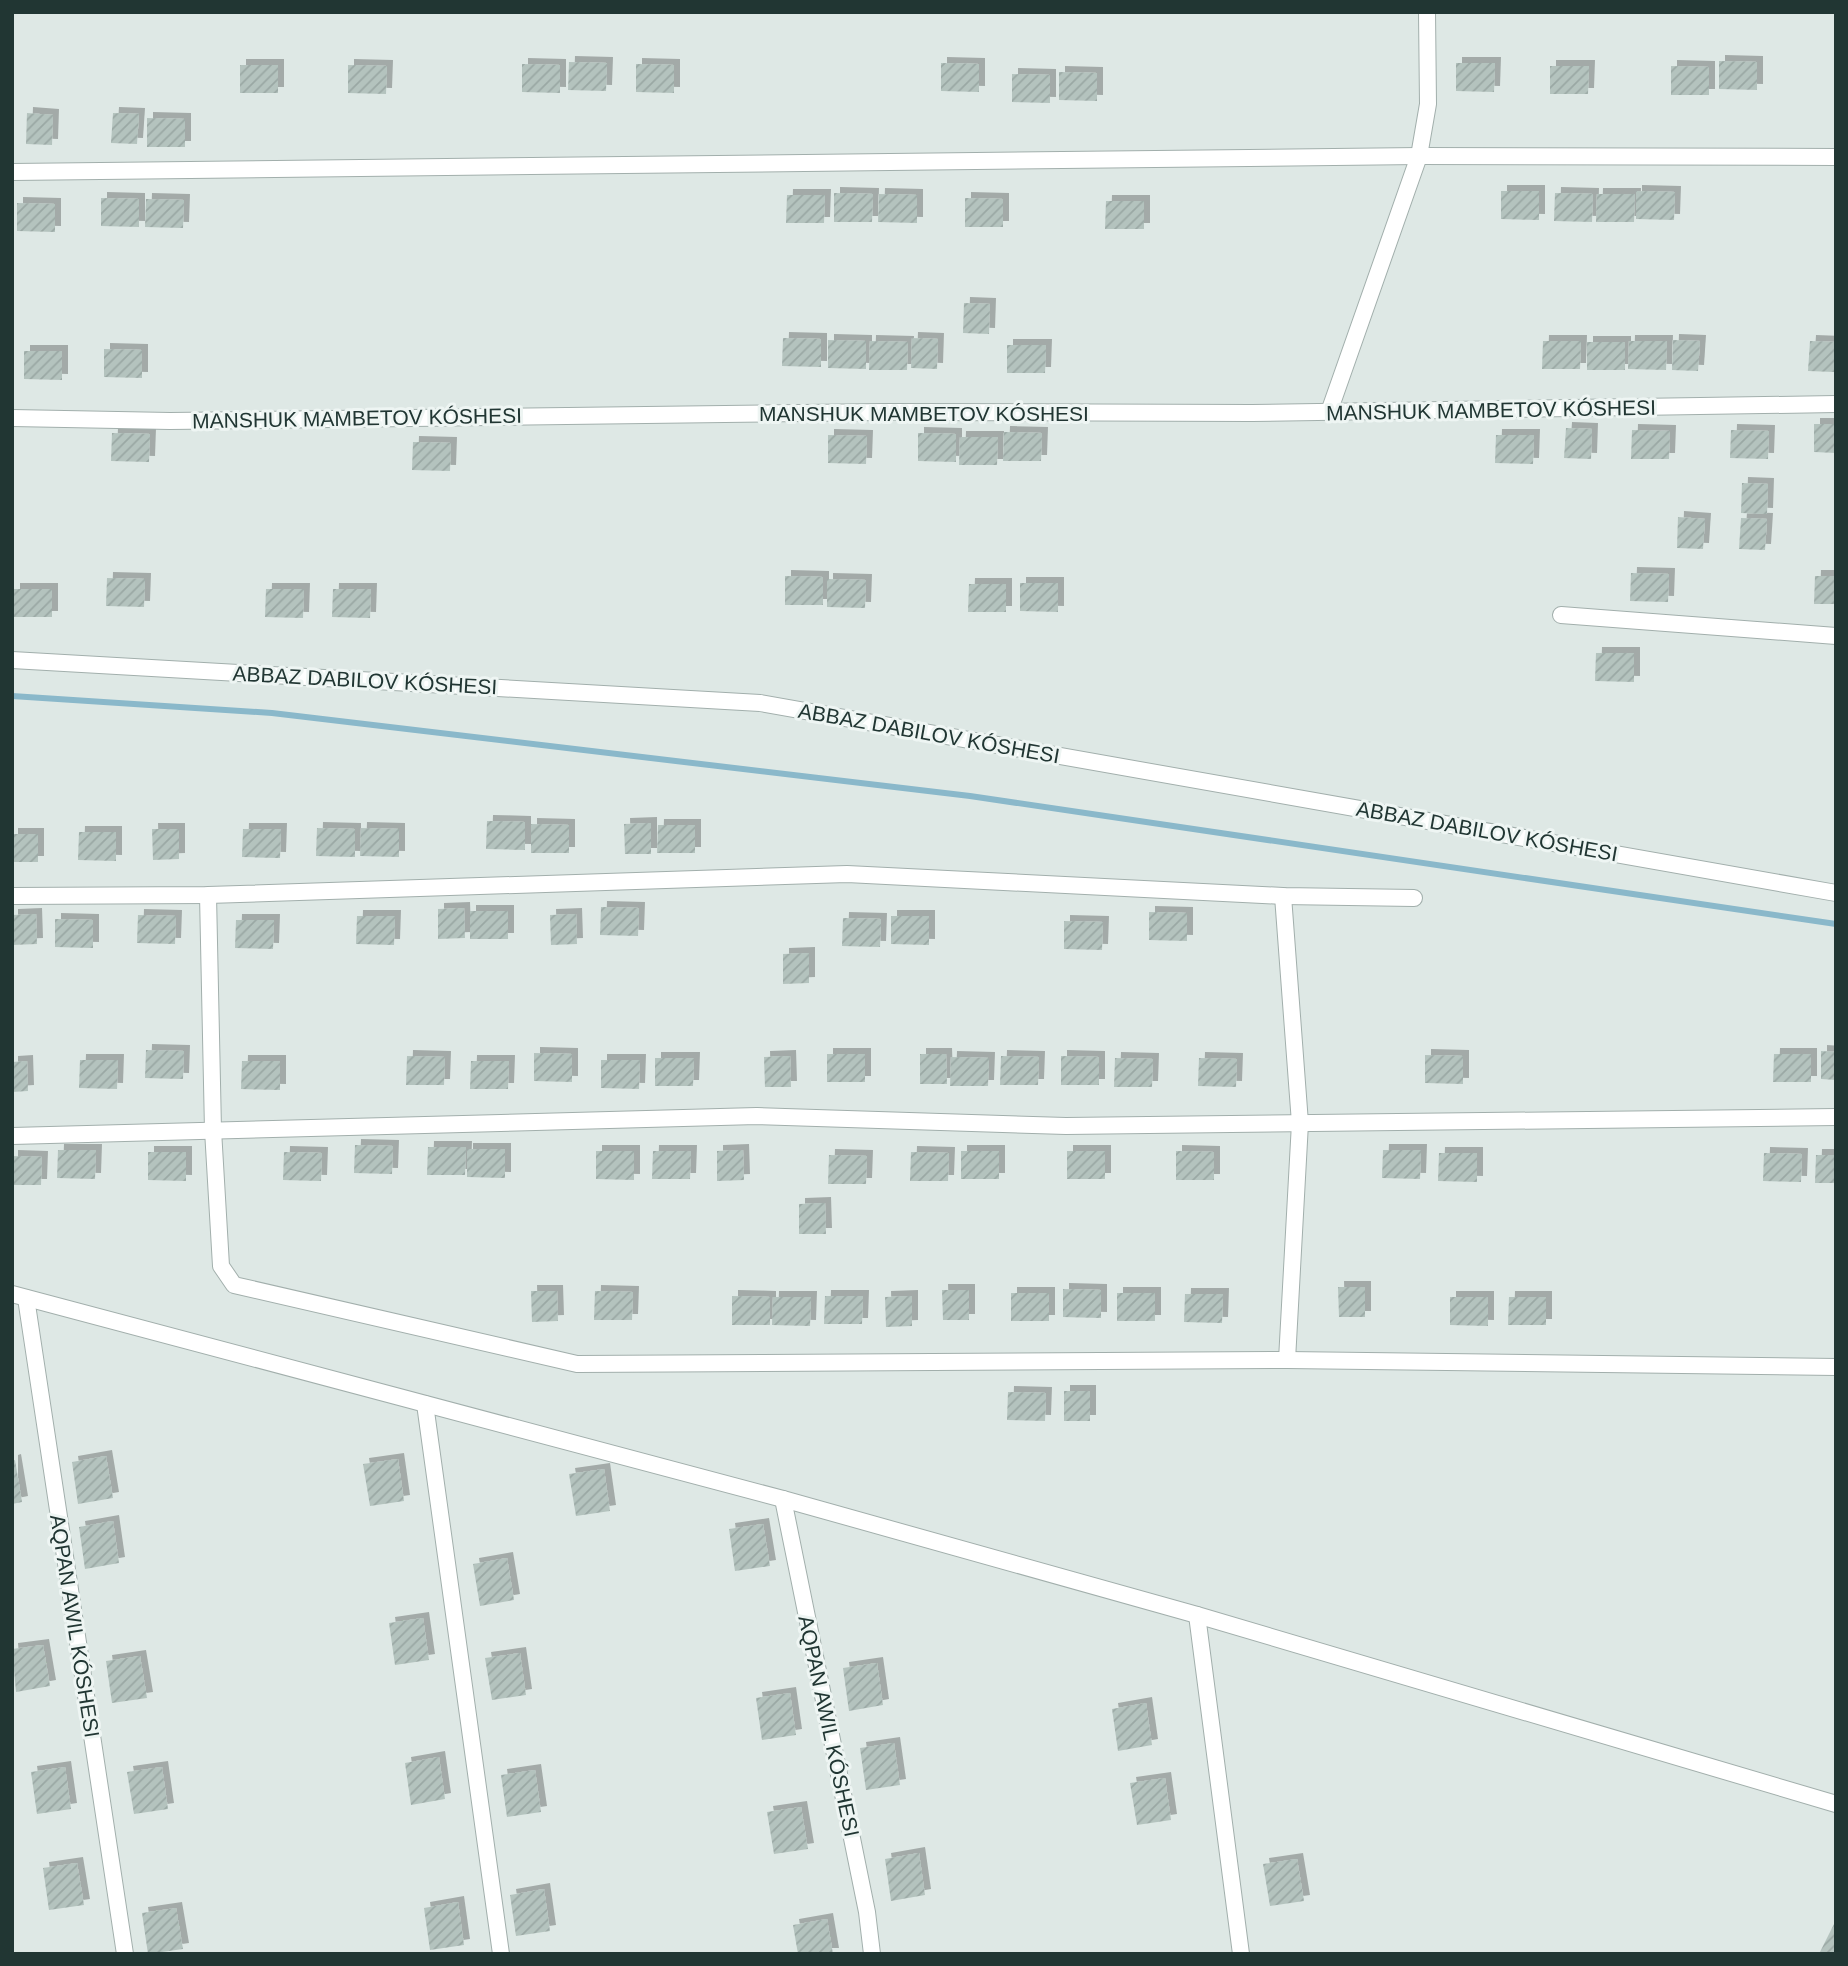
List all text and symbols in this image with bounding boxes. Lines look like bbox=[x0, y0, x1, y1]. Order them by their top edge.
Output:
street label: MANSHUK MAMBETOV KÓSHESI bbox=[1326, 396, 1656, 424]
street label: MANSHUK MAMBETOV KÓSHESI bbox=[759, 402, 1089, 425]
street label: MANSHUK MAMBETOV KÓSHESI bbox=[192, 404, 522, 432]
street label: ABBAZ DABILOV KÓSHESI bbox=[232, 662, 498, 698]
street label: ABBAZ DABILOV KÓSHESI bbox=[797, 699, 1061, 767]
street label: ABBAZ DABILOV KÓSHESI bbox=[1355, 797, 1619, 865]
street label: AQPAN AWIL KÓSHESI bbox=[46, 1513, 104, 1739]
street label: AQPAN AWIL KÓSHESI bbox=[794, 1613, 864, 1839]

